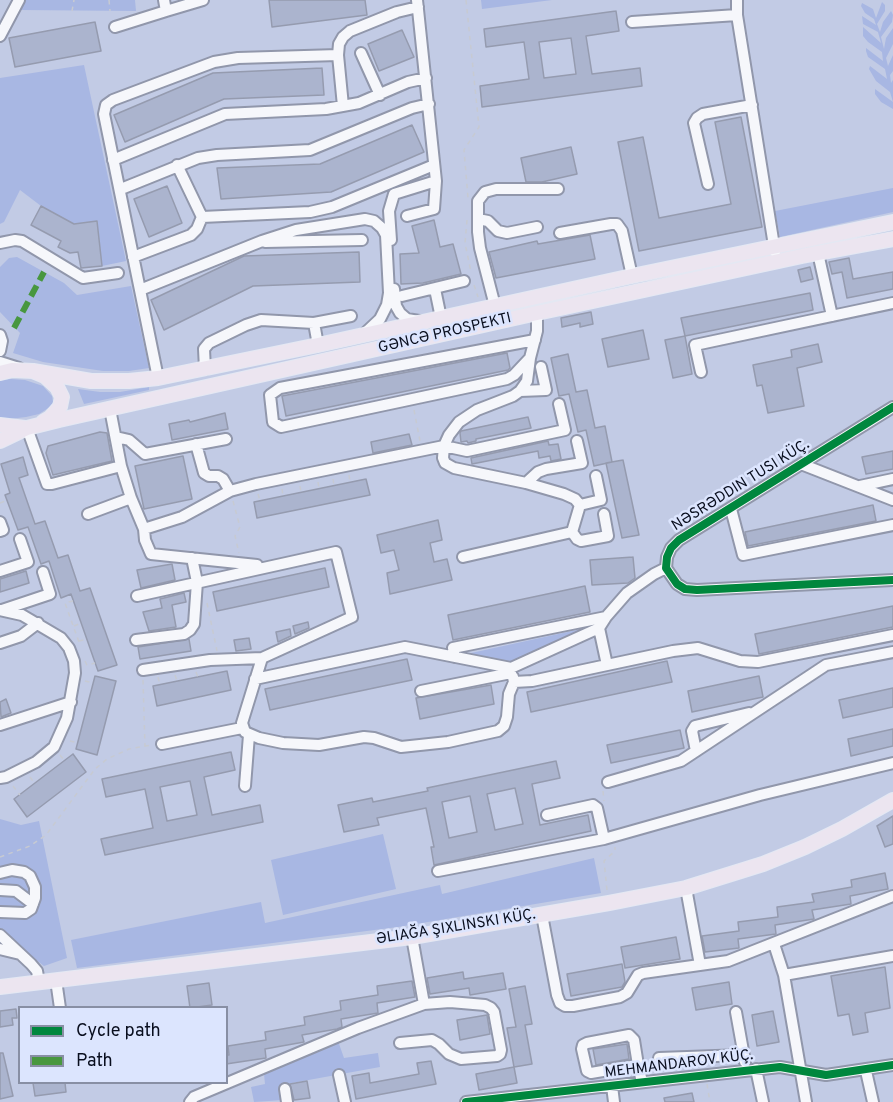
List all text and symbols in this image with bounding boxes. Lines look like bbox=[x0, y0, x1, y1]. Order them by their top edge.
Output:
street label: GƏNCƏ PROSPEKTI bbox=[377, 310, 513, 358]
street label: NƏSRƏDDIN TUSI KÜÇ. bbox=[669, 436, 813, 536]
street label: ƏLIAĞA ŞIXLINSKI KÜÇ. bbox=[375, 906, 537, 950]
legend bbox=[18, 1006, 228, 1084]
text: Cycle path bbox=[76, 1020, 161, 1043]
street label: MEHMANDAROV KÜÇ. bbox=[604, 1047, 754, 1083]
text: Path bbox=[76, 1050, 113, 1073]

